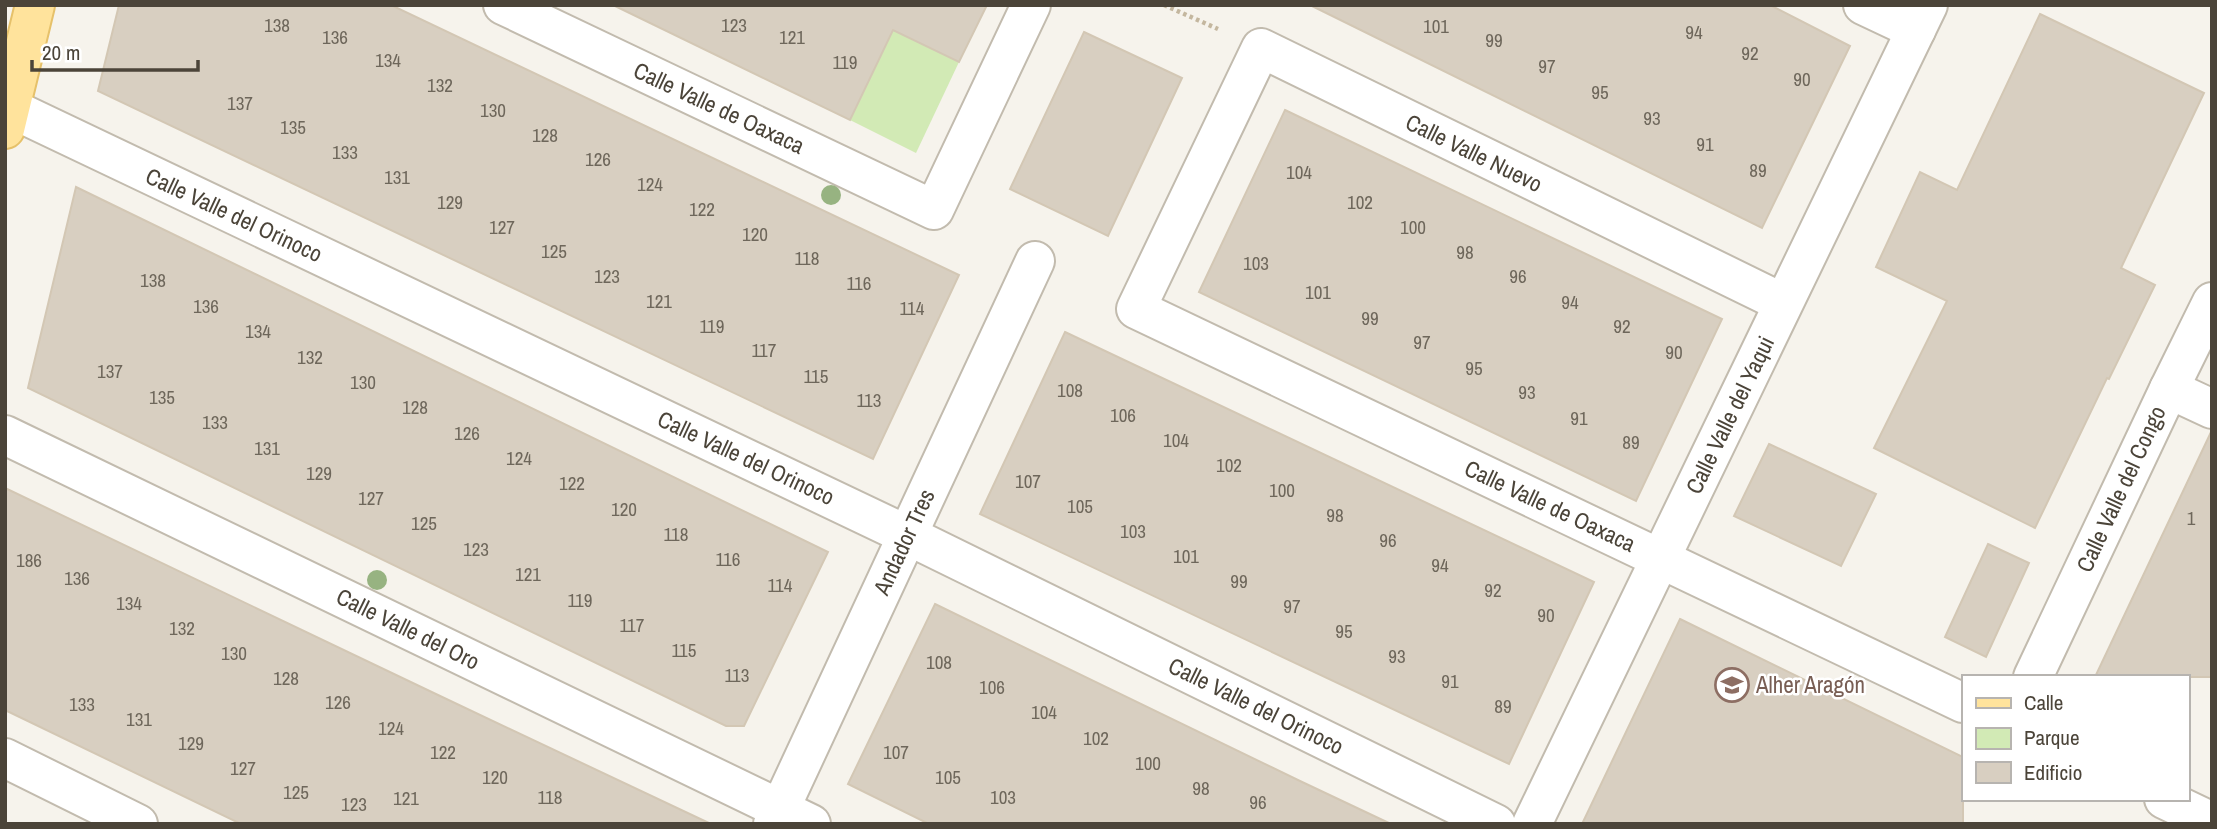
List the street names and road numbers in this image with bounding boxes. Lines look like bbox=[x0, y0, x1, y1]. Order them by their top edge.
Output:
street label: Calle Valle de Oaxaca bbox=[629, 54, 810, 161]
street label: Calle Valle Nuevo bbox=[1401, 106, 1548, 199]
street label: Calle Valle del Orinoco bbox=[141, 160, 328, 269]
street label: Calle Valle del Yaqui bbox=[1678, 331, 1781, 499]
street label: Calle Valle del Congo bbox=[2068, 401, 2173, 577]
street label: Calle Valle del Orinoco bbox=[653, 403, 840, 512]
street label: Calle Valle de Oaxaca bbox=[1460, 452, 1641, 559]
street label: Andador Tres bbox=[865, 484, 942, 601]
street label: Calle Valle del Oro bbox=[331, 580, 485, 677]
street label: Calle Valle del Orinoco bbox=[1163, 650, 1349, 761]

